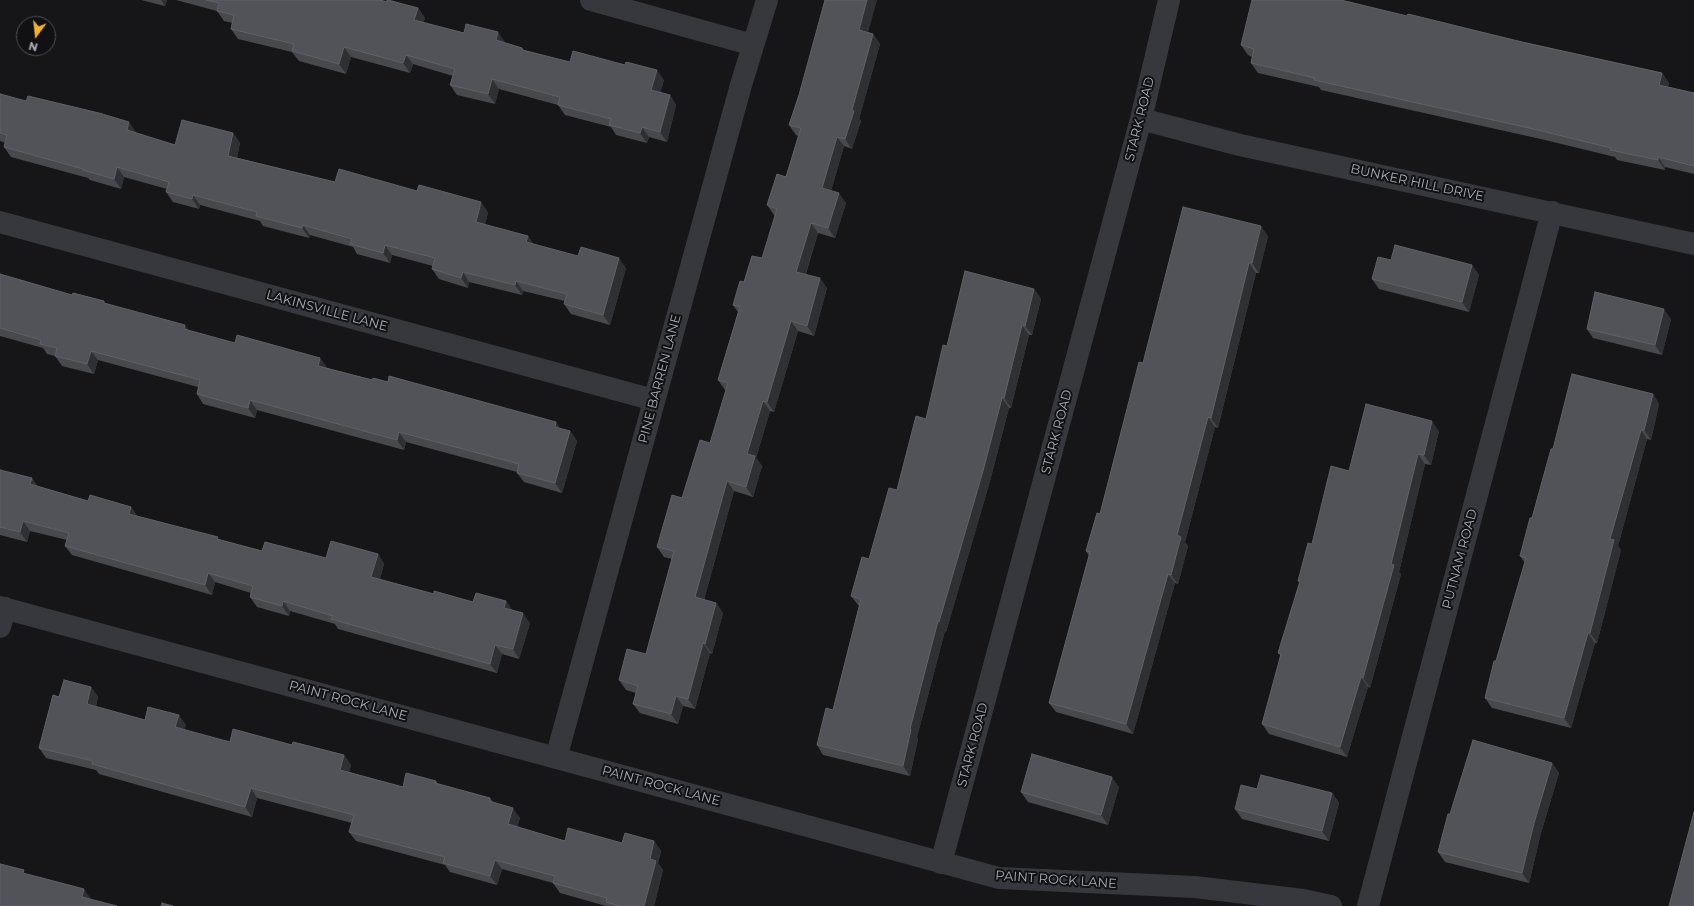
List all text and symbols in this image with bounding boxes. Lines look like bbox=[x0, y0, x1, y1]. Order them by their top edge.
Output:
north arrow bbox=[16, 16, 56, 56]
text: N bbox=[27, 39, 39, 55]
street label: STARK ROAD bbox=[1122, 75, 1158, 163]
street label: BUNKER HILL DRIVE bbox=[1349, 161, 1485, 205]
street label: LAKINSVILLE LANE bbox=[265, 287, 389, 335]
street label: PINE BARREN LANE bbox=[635, 313, 685, 445]
street label: STARK ROAD bbox=[1038, 388, 1076, 476]
street label: PUTNAM ROAD bbox=[1439, 507, 1481, 611]
street label: PAINT ROCK LANE bbox=[287, 678, 409, 724]
street label: STARK ROAD bbox=[954, 701, 992, 789]
street label: PAINT ROCK LANE bbox=[600, 763, 722, 809]
street label: PAINT ROCK LANE bbox=[995, 868, 1117, 892]

